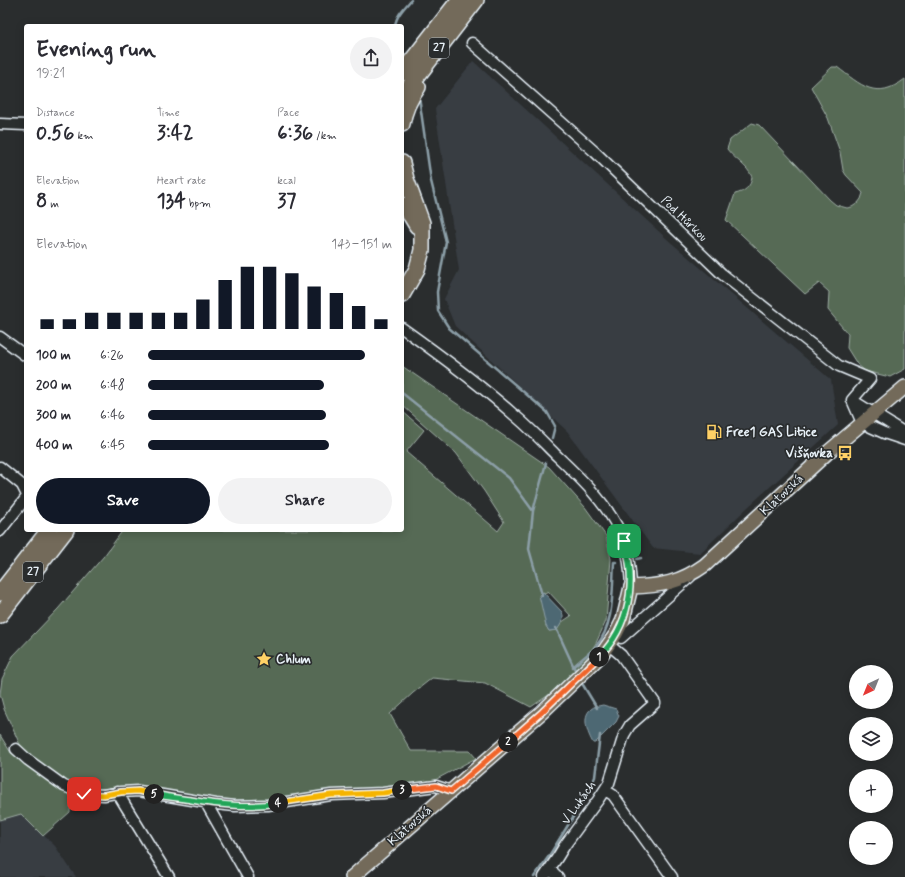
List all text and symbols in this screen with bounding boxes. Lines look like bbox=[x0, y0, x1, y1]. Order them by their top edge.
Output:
text: Evening run bbox=[36, 36, 156, 64]
button: share bbox=[350, 37, 392, 79]
road number: 27 bbox=[429, 38, 449, 58]
text: 19:21 bbox=[36, 65, 65, 82]
text: Distance bbox=[36, 106, 75, 120]
text: Time bbox=[157, 106, 180, 120]
text: Pace bbox=[277, 106, 299, 120]
text: 0.56 bbox=[36, 120, 74, 147]
text: 3:42 bbox=[157, 120, 193, 147]
text: 6:36 bbox=[277, 120, 313, 147]
text: km bbox=[74, 129, 93, 143]
text: /km bbox=[313, 129, 337, 143]
text: Elevation bbox=[36, 174, 79, 188]
text: Heart rate bbox=[157, 174, 206, 188]
text: kcal bbox=[277, 174, 296, 188]
text: 8 bbox=[36, 188, 47, 215]
text: 134 bbox=[157, 188, 186, 215]
text: 37 bbox=[277, 188, 296, 215]
street label: Pod Hůrkou bbox=[657, 192, 711, 246]
text: m bbox=[47, 197, 59, 211]
text: bpm bbox=[186, 197, 211, 211]
text: Elevation bbox=[36, 236, 87, 253]
text: 143–151 m bbox=[331, 236, 392, 253]
text: 100 m bbox=[36, 347, 71, 364]
text: 6:26 bbox=[100, 347, 124, 364]
text: 200 m bbox=[36, 377, 71, 394]
text: 6:48 bbox=[100, 377, 125, 394]
text: 300 m bbox=[36, 407, 71, 424]
text: 6:46 bbox=[100, 407, 125, 424]
fuel station icon: Free1 GAS Litice bbox=[705, 423, 723, 441]
place label: Free1 GAS Litice bbox=[726, 424, 818, 441]
text: 400 m bbox=[36, 437, 73, 454]
text: 6:45 bbox=[100, 437, 125, 454]
bus stop icon: Višňovka bbox=[836, 444, 854, 462]
place label: Višňovka bbox=[786, 445, 833, 462]
street label: Klatovská bbox=[757, 471, 807, 519]
button: Save bbox=[36, 478, 210, 524]
button: Share bbox=[218, 478, 392, 524]
pin bbox=[607, 524, 641, 558]
icon: arrive bbox=[613, 530, 635, 552]
road number: 27 bbox=[23, 562, 43, 582]
pin: 1 bbox=[589, 647, 609, 667]
place icon: Chlum bbox=[255, 650, 273, 668]
text: 1 bbox=[597, 650, 601, 664]
place label: Chlum bbox=[276, 651, 311, 668]
north arrow bbox=[849, 665, 893, 709]
map controls bbox=[849, 665, 893, 865]
button: layers bbox=[849, 717, 893, 761]
pin: 2 bbox=[498, 732, 518, 752]
text: 2 bbox=[505, 735, 511, 749]
button: + bbox=[849, 769, 893, 813]
pin bbox=[67, 777, 101, 811]
street label: V Lukách bbox=[558, 777, 600, 828]
pin: 3 bbox=[392, 780, 412, 800]
icon: check bbox=[73, 783, 95, 805]
text: 3 bbox=[400, 783, 404, 797]
pin: 5 bbox=[144, 784, 164, 804]
text: 5 bbox=[151, 787, 157, 801]
pin: 4 bbox=[268, 793, 288, 813]
text: 4 bbox=[275, 796, 281, 810]
street label: Klatovská bbox=[384, 802, 436, 850]
button: − bbox=[849, 821, 893, 865]

